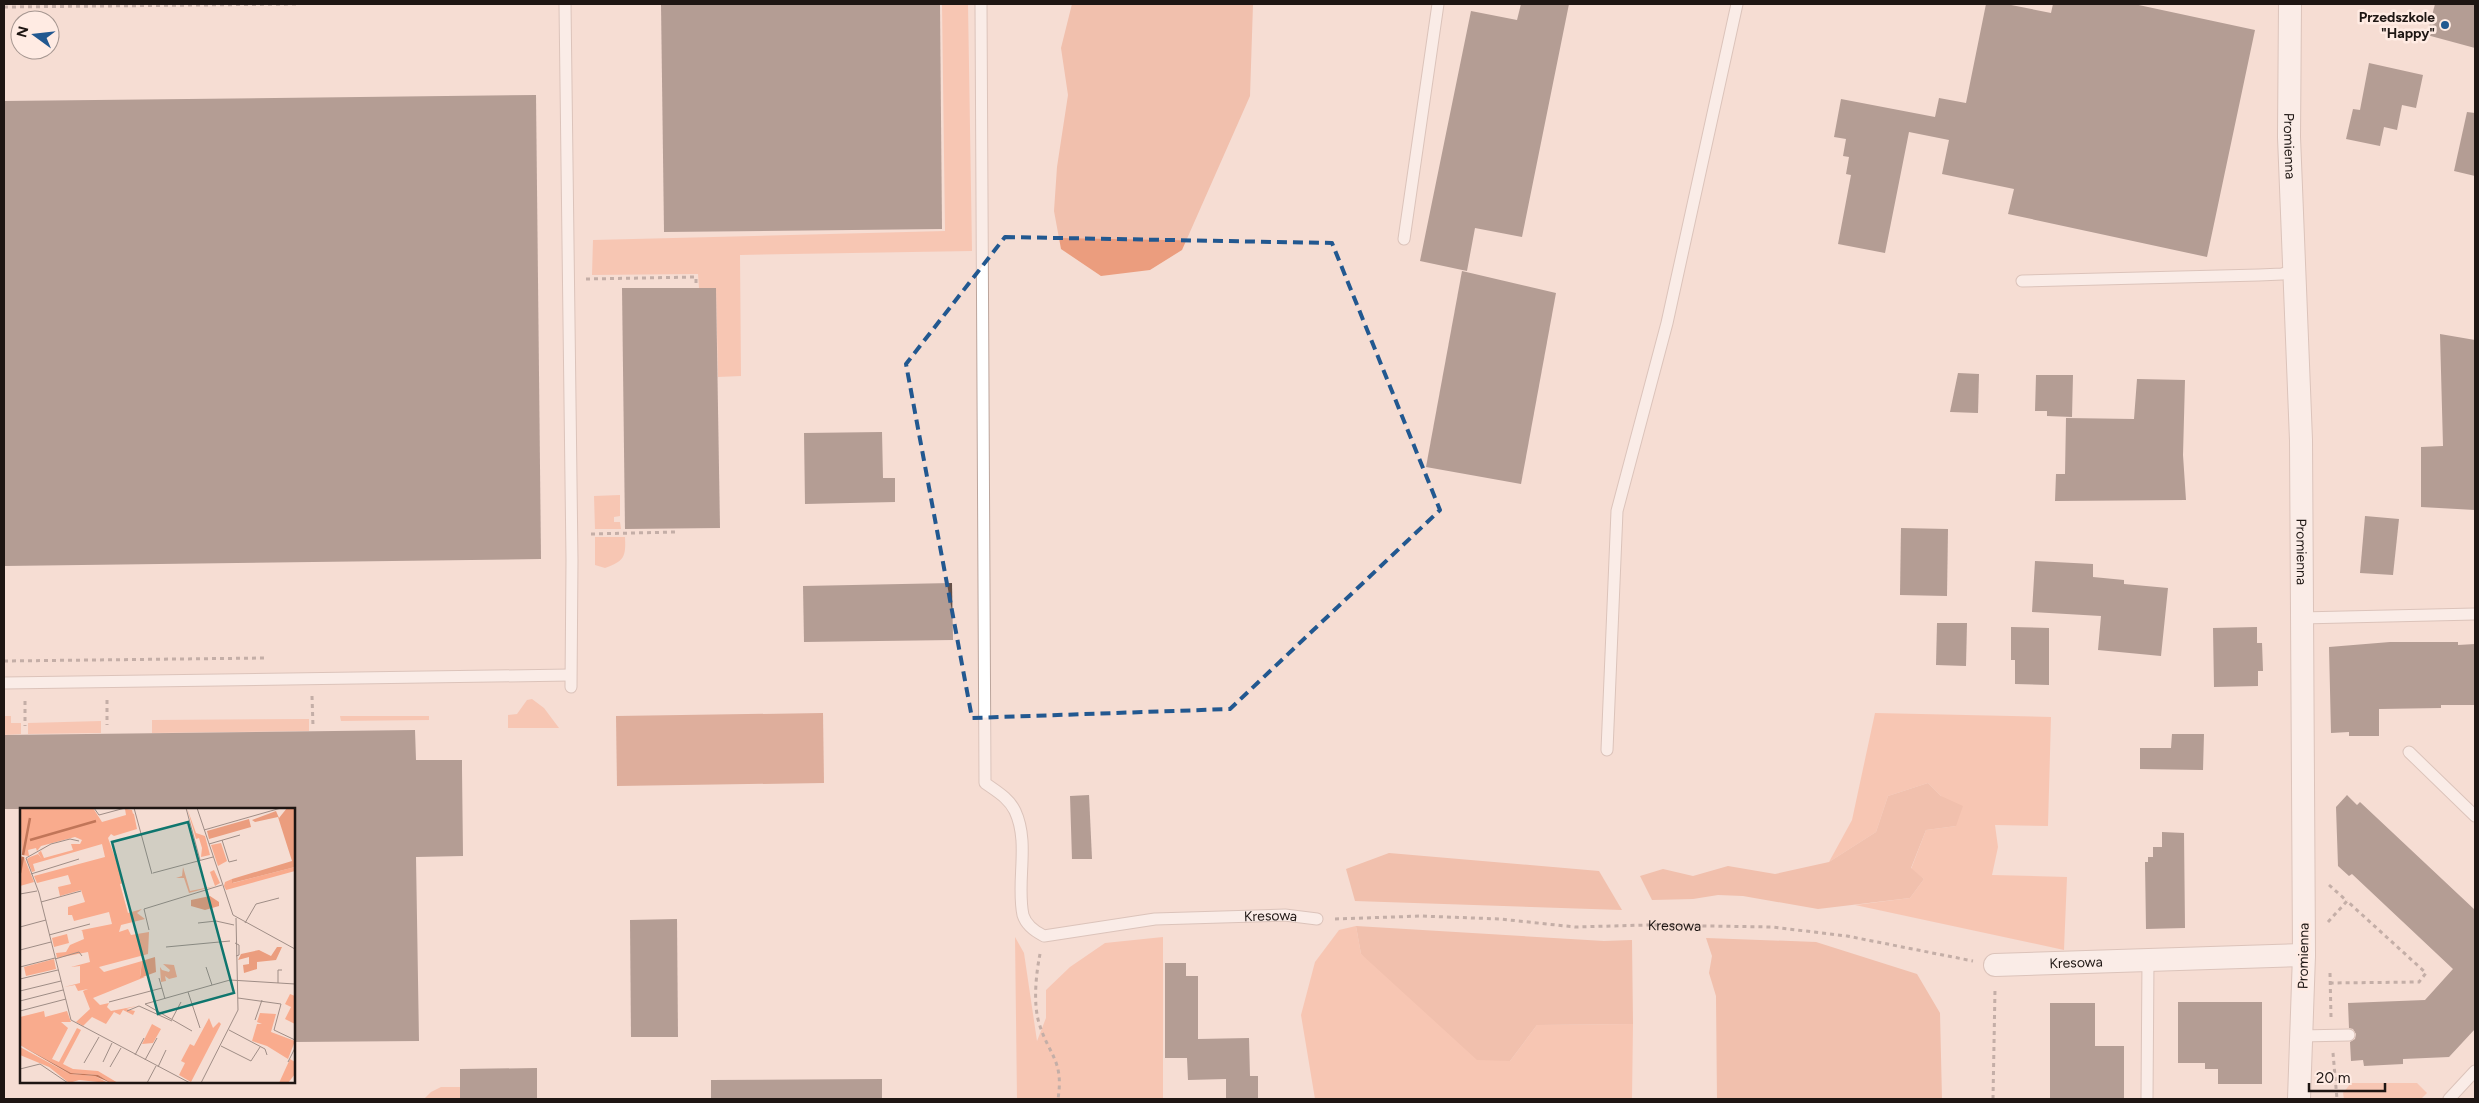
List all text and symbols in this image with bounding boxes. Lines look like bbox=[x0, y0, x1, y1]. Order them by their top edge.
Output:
place label: Przedszkole "Happy" bbox=[2359, 9, 2435, 42]
north arrow bbox=[10, 10, 60, 60]
marker: Przedszkole "Happy" bbox=[2439, 19, 2451, 31]
text: N bbox=[13, 24, 33, 39]
street label: Promienna bbox=[2280, 113, 2299, 180]
street label: Promienna bbox=[2292, 518, 2310, 585]
inset map bbox=[20, 808, 295, 1083]
street label: Kresowa bbox=[1244, 907, 1298, 925]
street label: Kresowa bbox=[1648, 917, 1701, 935]
street label: Promienna bbox=[2294, 923, 2313, 989]
street label: Kresowa bbox=[2049, 954, 2103, 972]
scale bar bbox=[2309, 1060, 2385, 1092]
text: 20 m bbox=[2316, 1069, 2350, 1087]

